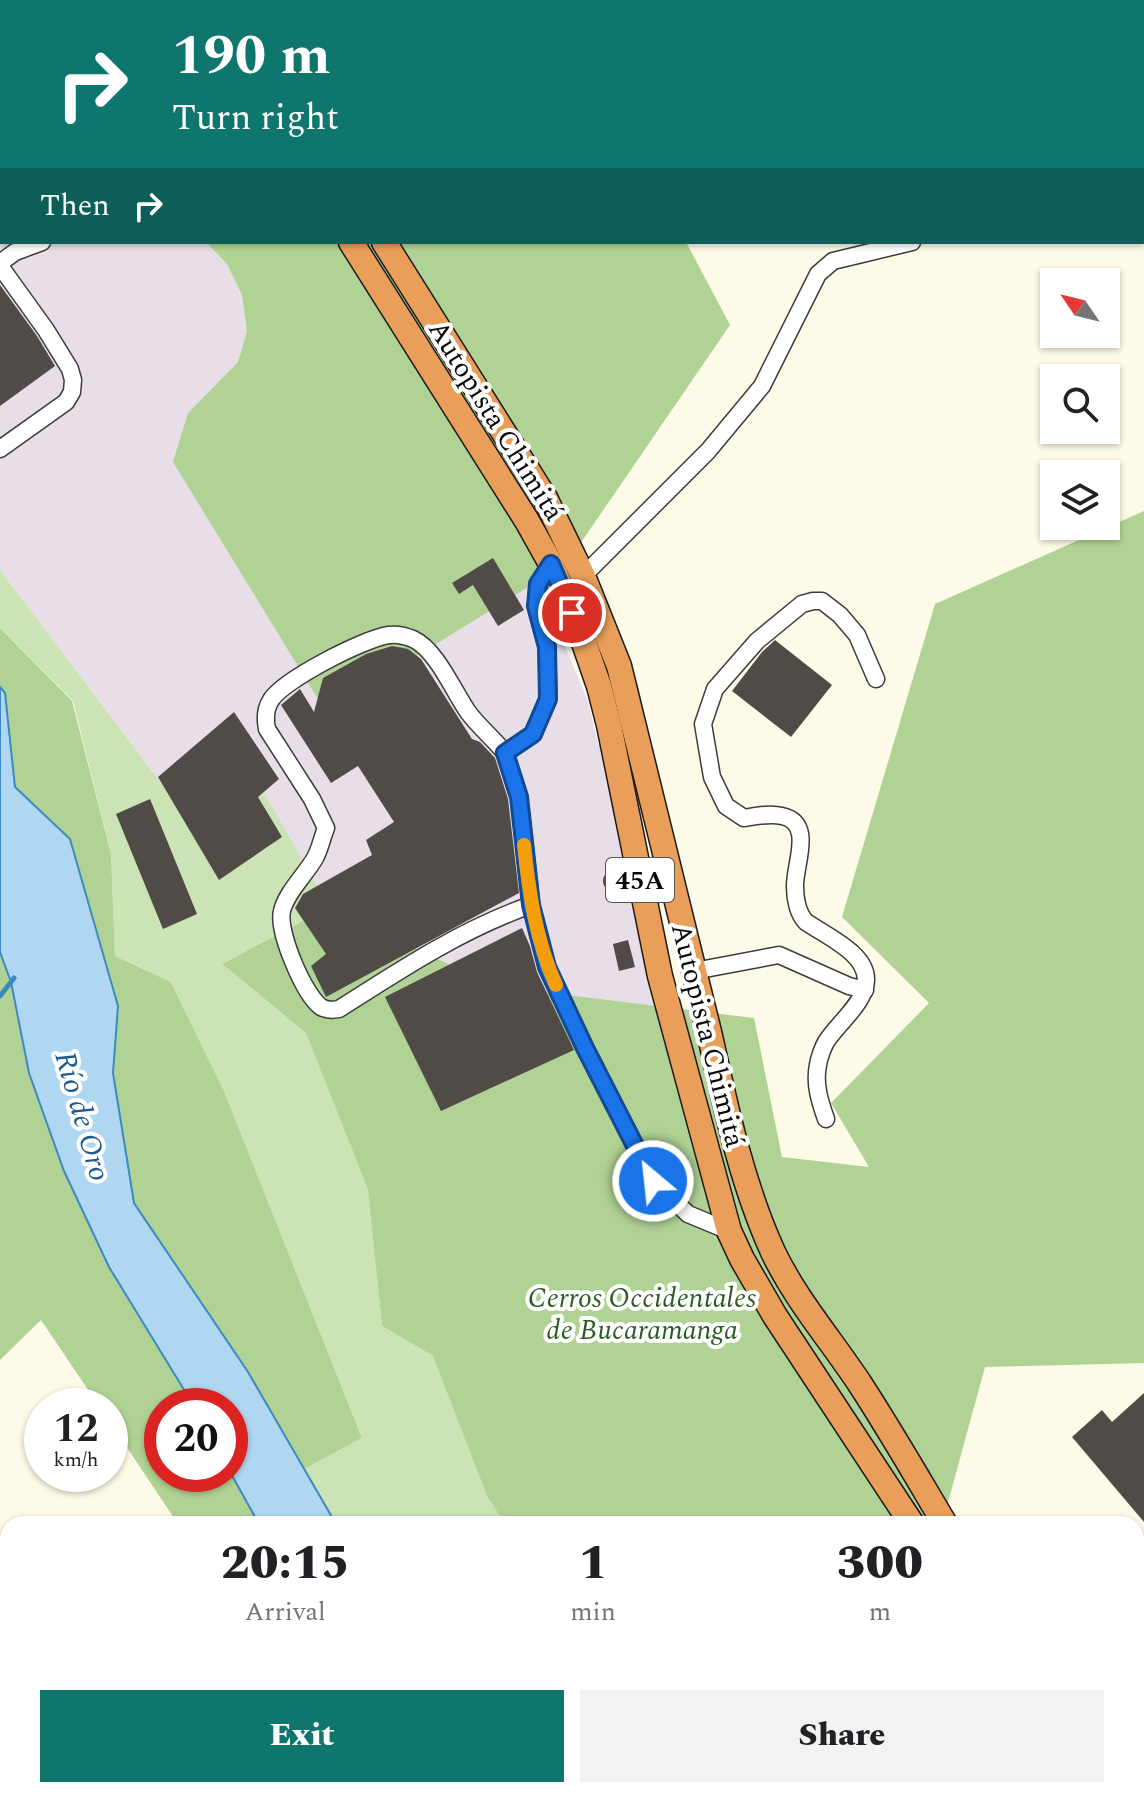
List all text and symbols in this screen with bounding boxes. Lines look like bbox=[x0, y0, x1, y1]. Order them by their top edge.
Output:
text: 190 m bbox=[172, 14, 331, 99]
icon: right bbox=[40, 32, 144, 136]
text: Turn right bbox=[172, 91, 339, 146]
text: Then bbox=[40, 183, 110, 229]
icon: right bbox=[126, 184, 170, 228]
north arrow bbox=[1040, 268, 1120, 348]
map controls bbox=[1040, 268, 1120, 540]
street label: Autopista Chimitá bbox=[417, 312, 575, 530]
button: search bbox=[1040, 364, 1120, 444]
button: layers bbox=[1040, 460, 1120, 540]
pin bbox=[538, 579, 606, 647]
icon: arrive bbox=[550, 591, 594, 635]
road number: 45A bbox=[606, 858, 674, 902]
street label: Autopista Chimitá bbox=[659, 919, 756, 1152]
water label: Río de Oro bbox=[42, 1046, 123, 1187]
position arrow bbox=[611, 1139, 695, 1223]
park label: Cerros Occidentales de Bucaramanga bbox=[528, 1277, 756, 1352]
speed limit sign: 20 bbox=[144, 1388, 248, 1492]
text: 12 bbox=[54, 1399, 98, 1460]
text: km/h bbox=[54, 1445, 99, 1475]
text: 20:15 bbox=[221, 1527, 350, 1600]
text: 1 bbox=[579, 1527, 608, 1600]
text: 300 bbox=[837, 1527, 923, 1600]
text: Arrival bbox=[245, 1592, 326, 1632]
text: min bbox=[570, 1592, 616, 1632]
text: m bbox=[869, 1592, 891, 1632]
button: Exit bbox=[40, 1690, 564, 1782]
button: Share bbox=[580, 1690, 1104, 1782]

